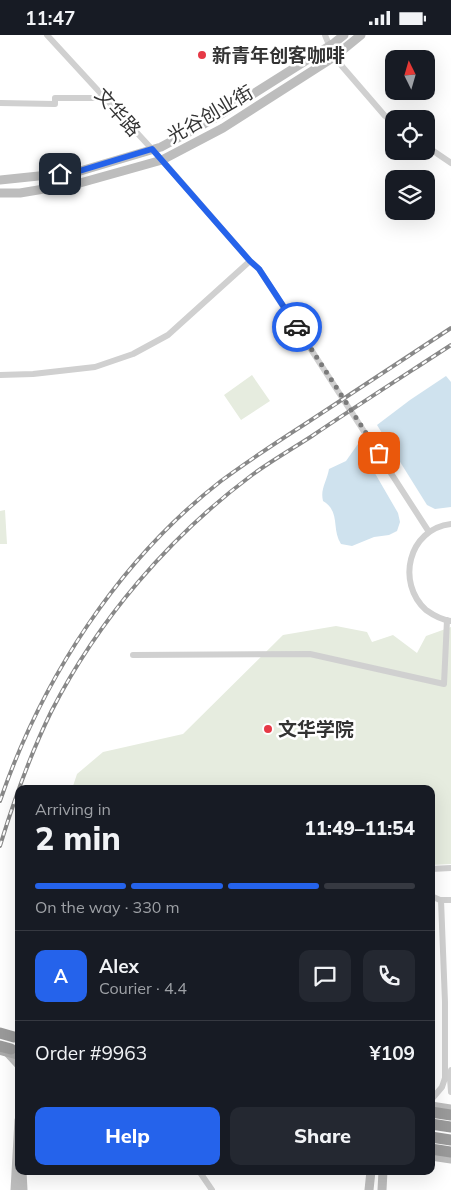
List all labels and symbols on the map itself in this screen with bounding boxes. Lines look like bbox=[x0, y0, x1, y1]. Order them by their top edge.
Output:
place label: 新青年创客咖啡 bbox=[212, 43, 345, 67]
marker: 新青年创客咖啡 bbox=[196, 49, 208, 61]
north arrow bbox=[385, 50, 435, 100]
street label: 光谷创业街 bbox=[163, 80, 257, 148]
street label: 文华路 bbox=[90, 83, 146, 141]
pin bbox=[39, 153, 81, 195]
courier bbox=[272, 302, 322, 352]
pin bbox=[358, 432, 400, 474]
place label: 文华学院 bbox=[278, 717, 354, 741]
marker: 文华学院 bbox=[262, 723, 274, 735]

